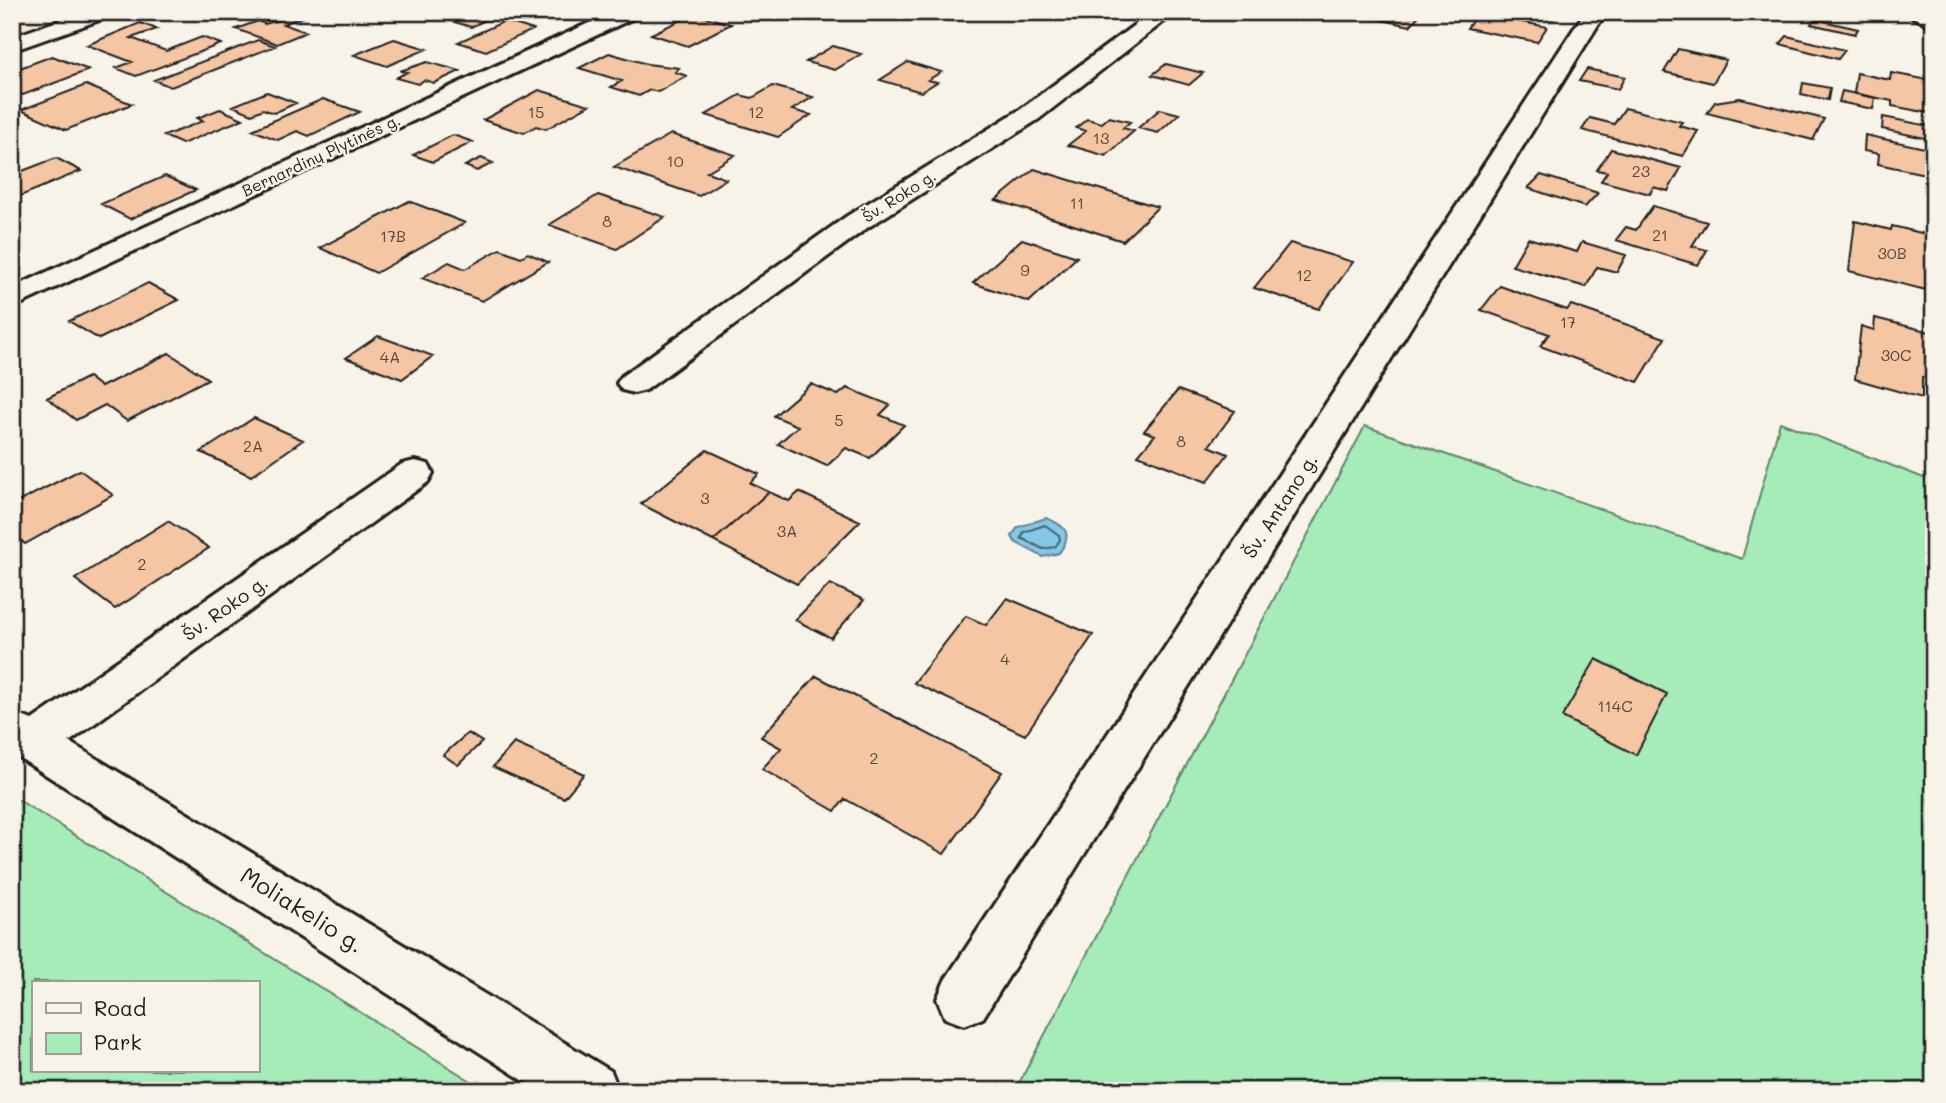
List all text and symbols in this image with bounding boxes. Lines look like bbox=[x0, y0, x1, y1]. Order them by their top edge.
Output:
house number: 15 bbox=[528, 101, 544, 122]
house number: 12 bbox=[748, 101, 764, 122]
street label: Bernardinų Plytinės g. bbox=[238, 109, 403, 201]
house number: 13 bbox=[1093, 127, 1109, 148]
house number: 10 bbox=[666, 150, 684, 171]
house number: 23 bbox=[1632, 160, 1650, 181]
street label: Šv. Roko g. bbox=[858, 165, 940, 227]
house number: 11 bbox=[1070, 192, 1084, 213]
house number: 8 bbox=[602, 210, 612, 231]
house number: 21 bbox=[1652, 224, 1668, 245]
house number: 17B bbox=[380, 225, 406, 246]
house number: 30B bbox=[1877, 242, 1907, 263]
house number: 9 bbox=[1020, 259, 1030, 280]
house number: 12 bbox=[1296, 264, 1312, 285]
house number: 17 bbox=[1560, 311, 1576, 332]
house number: 30C bbox=[1881, 344, 1911, 365]
house number: 4A bbox=[380, 346, 400, 367]
house number: 5 bbox=[834, 409, 844, 430]
house number: 8 bbox=[1176, 430, 1186, 451]
house number: 2A bbox=[243, 435, 263, 456]
street label: Šv. Antano g. bbox=[1236, 449, 1323, 563]
house number: 3 bbox=[700, 487, 710, 508]
house number: 3A bbox=[777, 520, 797, 541]
house number: 2 bbox=[138, 553, 146, 574]
street label: Šv. Roko g. bbox=[177, 569, 272, 646]
house number: 4 bbox=[1000, 648, 1010, 669]
house number: 114C bbox=[1597, 695, 1633, 716]
house number: 2 bbox=[870, 747, 878, 768]
street label: Moliakelio g. bbox=[235, 859, 370, 959]
legend bbox=[32, 981, 259, 1072]
text: Road bbox=[94, 994, 146, 1021]
text: Park bbox=[94, 1028, 142, 1055]

